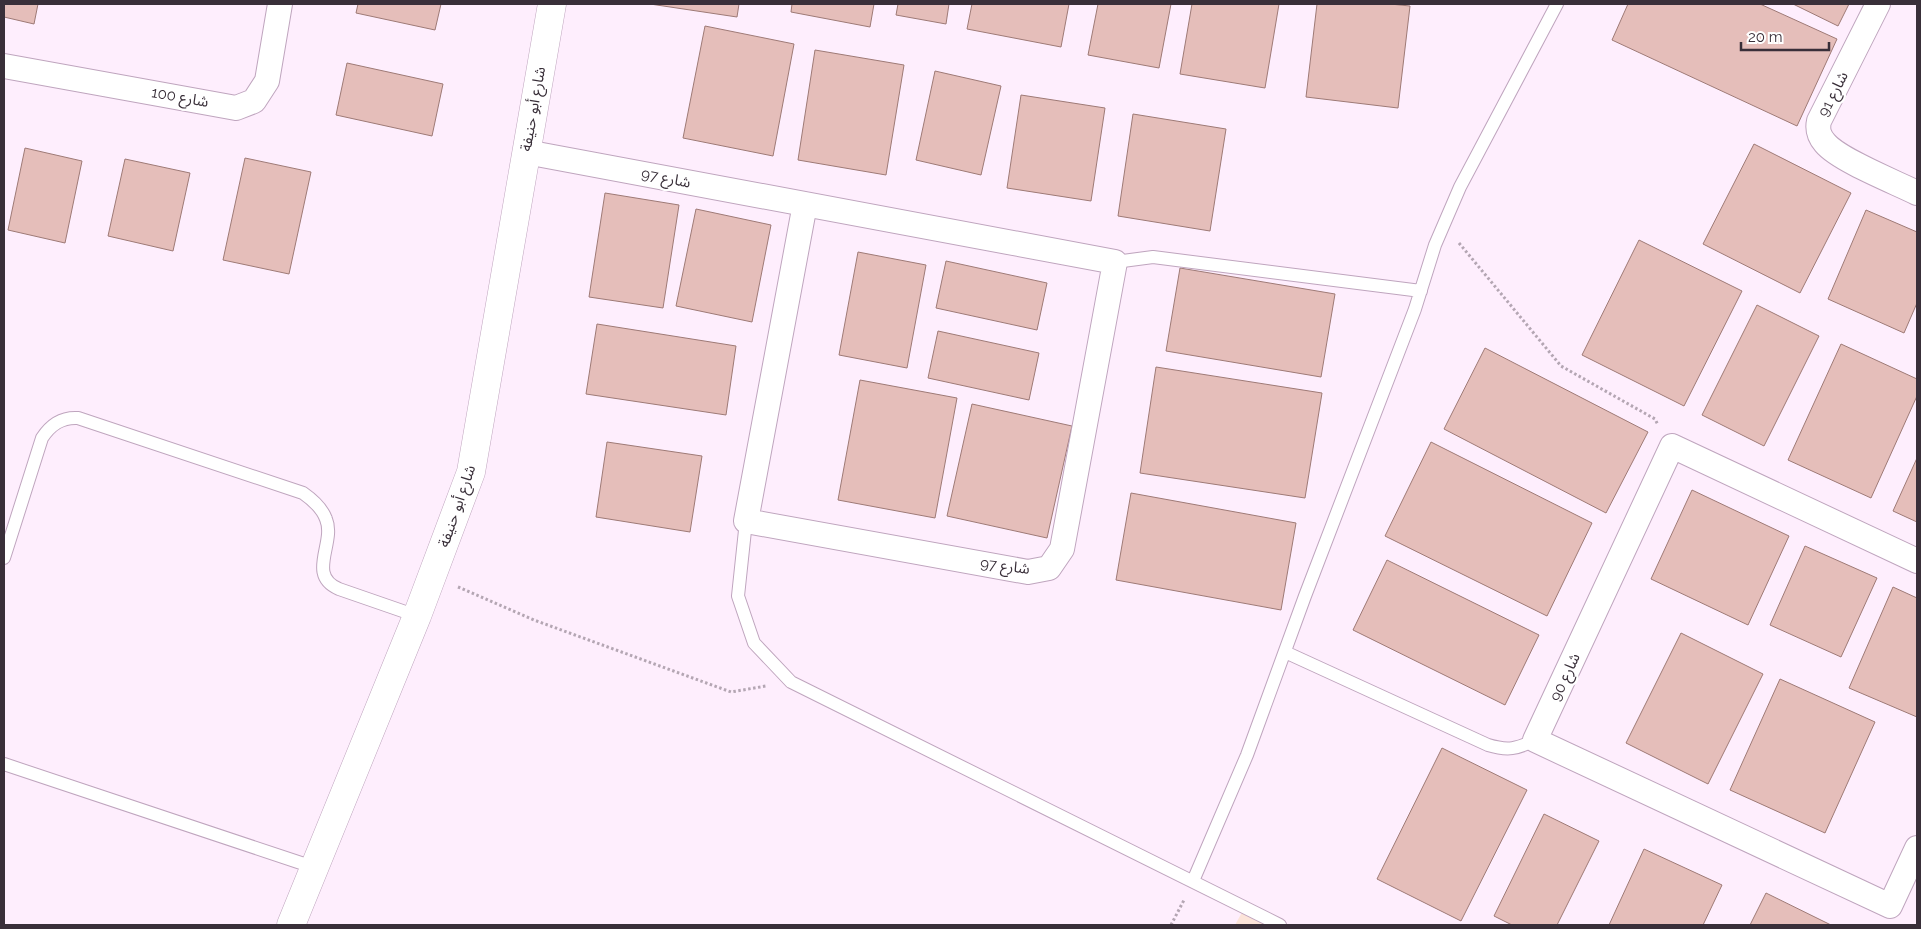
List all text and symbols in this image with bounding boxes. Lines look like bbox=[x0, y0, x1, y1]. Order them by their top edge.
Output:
scale bar bbox=[1741, 20, 1828, 52]
text: 20 m bbox=[1748, 28, 1783, 46]
street label: شارع أبو حنيفة bbox=[517, 65, 552, 153]
street label: شارع 91 bbox=[1814, 68, 1855, 121]
street label: شارع 100 bbox=[149, 83, 210, 114]
street label: شارع 97 bbox=[639, 164, 692, 195]
street label: شارع أبو حنيفة bbox=[435, 462, 482, 550]
street label: شارع 97 bbox=[979, 554, 1031, 581]
street label: شارع 90 bbox=[1546, 650, 1587, 705]

